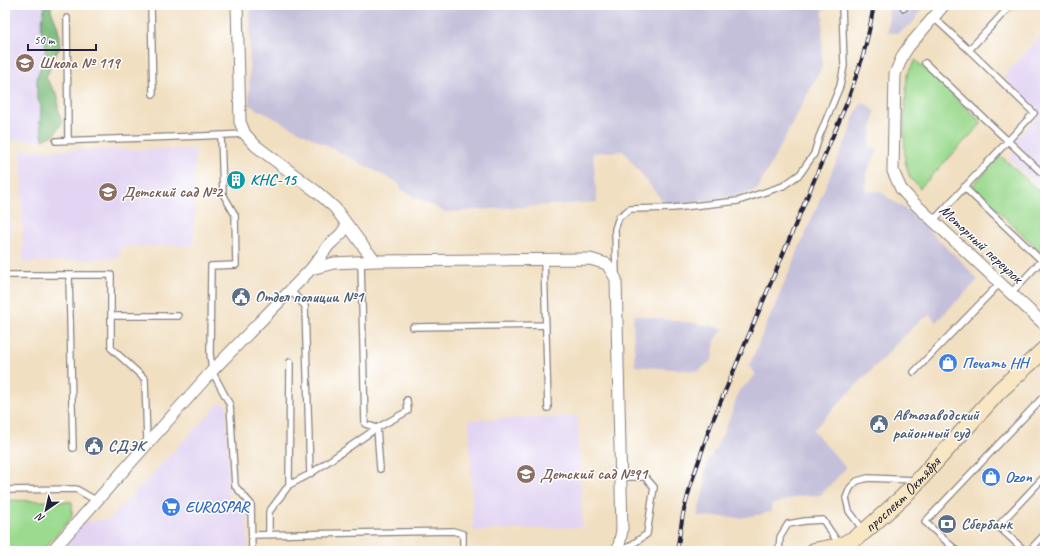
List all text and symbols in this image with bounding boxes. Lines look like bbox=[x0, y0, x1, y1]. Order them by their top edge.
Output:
scale bar bbox=[28, 26, 96, 52]
text: 50 m bbox=[34, 32, 56, 48]
school or university icon: Школа № 119 bbox=[14, 52, 36, 74]
place label: Школа № 119 bbox=[39, 53, 122, 73]
building icon: КНС-15 bbox=[225, 169, 247, 191]
place label: КНС-15 bbox=[250, 170, 298, 190]
school or university icon: Детский сад №2 bbox=[97, 181, 119, 203]
place label: Детский сад №2 bbox=[122, 182, 224, 202]
street label: Моторный переулок bbox=[935, 200, 1028, 289]
public building icon: Отдел полиции №1 bbox=[230, 286, 252, 308]
place label: Отдел полиции №1 bbox=[255, 287, 365, 307]
shop icon: Печать НН bbox=[937, 352, 959, 374]
place label: Печать НН bbox=[962, 353, 1032, 373]
place label: Автозаводский районный суд bbox=[893, 405, 980, 443]
public building icon: Автозаводский районный суд bbox=[868, 413, 890, 435]
public building icon: СДЭК bbox=[83, 435, 105, 457]
place label: СДЭК bbox=[108, 436, 149, 456]
street label: проспект Октября bbox=[860, 452, 946, 537]
school or university icon: Детский сад №91 bbox=[515, 463, 537, 485]
place label: Детский сад №91 bbox=[540, 464, 649, 484]
shop icon: Ozon bbox=[980, 466, 1002, 488]
place label: Ozon bbox=[1005, 467, 1032, 487]
north arrow bbox=[26, 490, 66, 530]
supermarket icon: EUROSPAR bbox=[160, 496, 182, 518]
place label: EUROSPAR bbox=[185, 497, 251, 517]
text: N bbox=[32, 509, 47, 526]
bank icon: Сбербанк bbox=[936, 513, 958, 535]
place label: Сбербанк bbox=[961, 514, 1014, 534]

